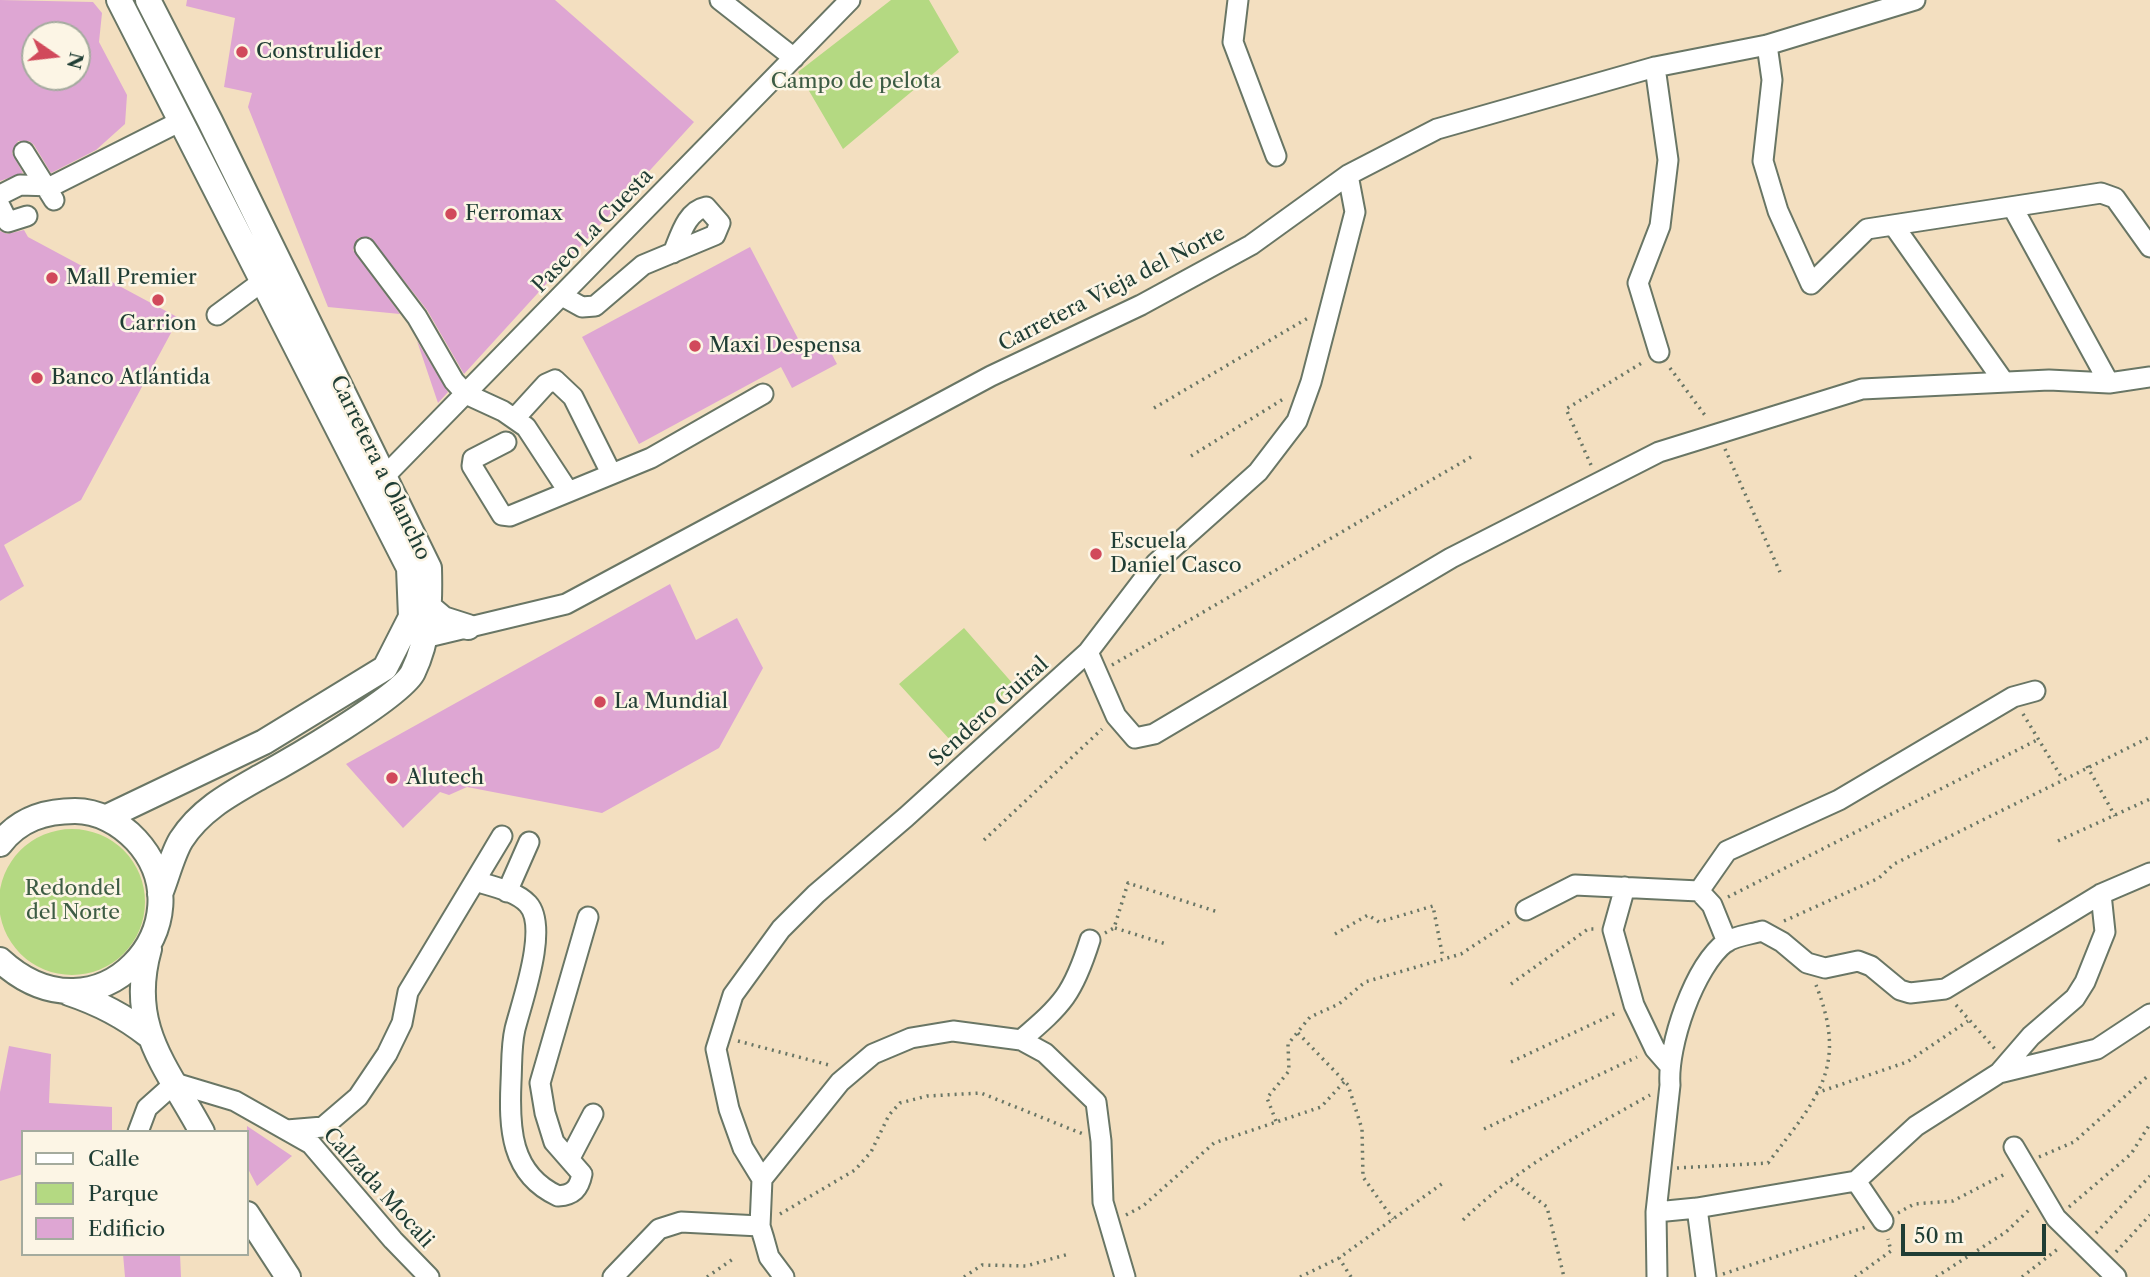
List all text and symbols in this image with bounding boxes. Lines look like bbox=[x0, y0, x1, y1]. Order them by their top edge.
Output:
north arrow bbox=[21, 21, 91, 91]
place label: Construlider bbox=[256, 39, 382, 65]
marker: Construlider bbox=[234, 44, 250, 60]
text: N bbox=[62, 50, 88, 72]
park label: Campo de pelota bbox=[771, 69, 941, 95]
street label: Paseo La Cuesta bbox=[527, 164, 659, 298]
place label: Ferromax bbox=[465, 201, 563, 227]
marker: Ferromax bbox=[443, 206, 459, 222]
street label: Carretera Vieja del Norte bbox=[994, 221, 1230, 357]
place label: Mall Premier bbox=[66, 265, 197, 291]
marker: Mall Premier bbox=[44, 270, 60, 286]
marker: Carrion bbox=[150, 292, 166, 308]
place label: Carrion bbox=[119, 311, 197, 337]
place label: Maxi Despensa bbox=[709, 333, 861, 359]
marker: Maxi Despensa bbox=[687, 338, 703, 354]
place label: Banco Atlántida bbox=[51, 365, 210, 391]
marker: Banco Atlántida bbox=[29, 370, 45, 386]
street label: Carretera a Olancho bbox=[324, 371, 436, 565]
place label: Escuela Daniel Casco bbox=[1110, 529, 1242, 579]
marker: Escuela Daniel Casco bbox=[1088, 546, 1104, 562]
street label: Sendero Guiral bbox=[924, 652, 1054, 772]
place label: La Mundial bbox=[614, 689, 728, 715]
marker: La Mundial bbox=[592, 694, 608, 710]
place label: Alutech bbox=[406, 765, 484, 791]
marker: Alutech bbox=[384, 770, 400, 786]
park label: Redondel del Norte bbox=[25, 876, 121, 926]
street label: Calzada Mocali bbox=[317, 1123, 439, 1253]
legend bbox=[21, 1130, 248, 1256]
text: Calle bbox=[88, 1146, 140, 1171]
text: Parque bbox=[88, 1181, 159, 1206]
scale bar bbox=[1905, 1210, 2050, 1254]
text: Edificio bbox=[88, 1216, 165, 1241]
text: 50 m bbox=[1914, 1223, 1964, 1248]

